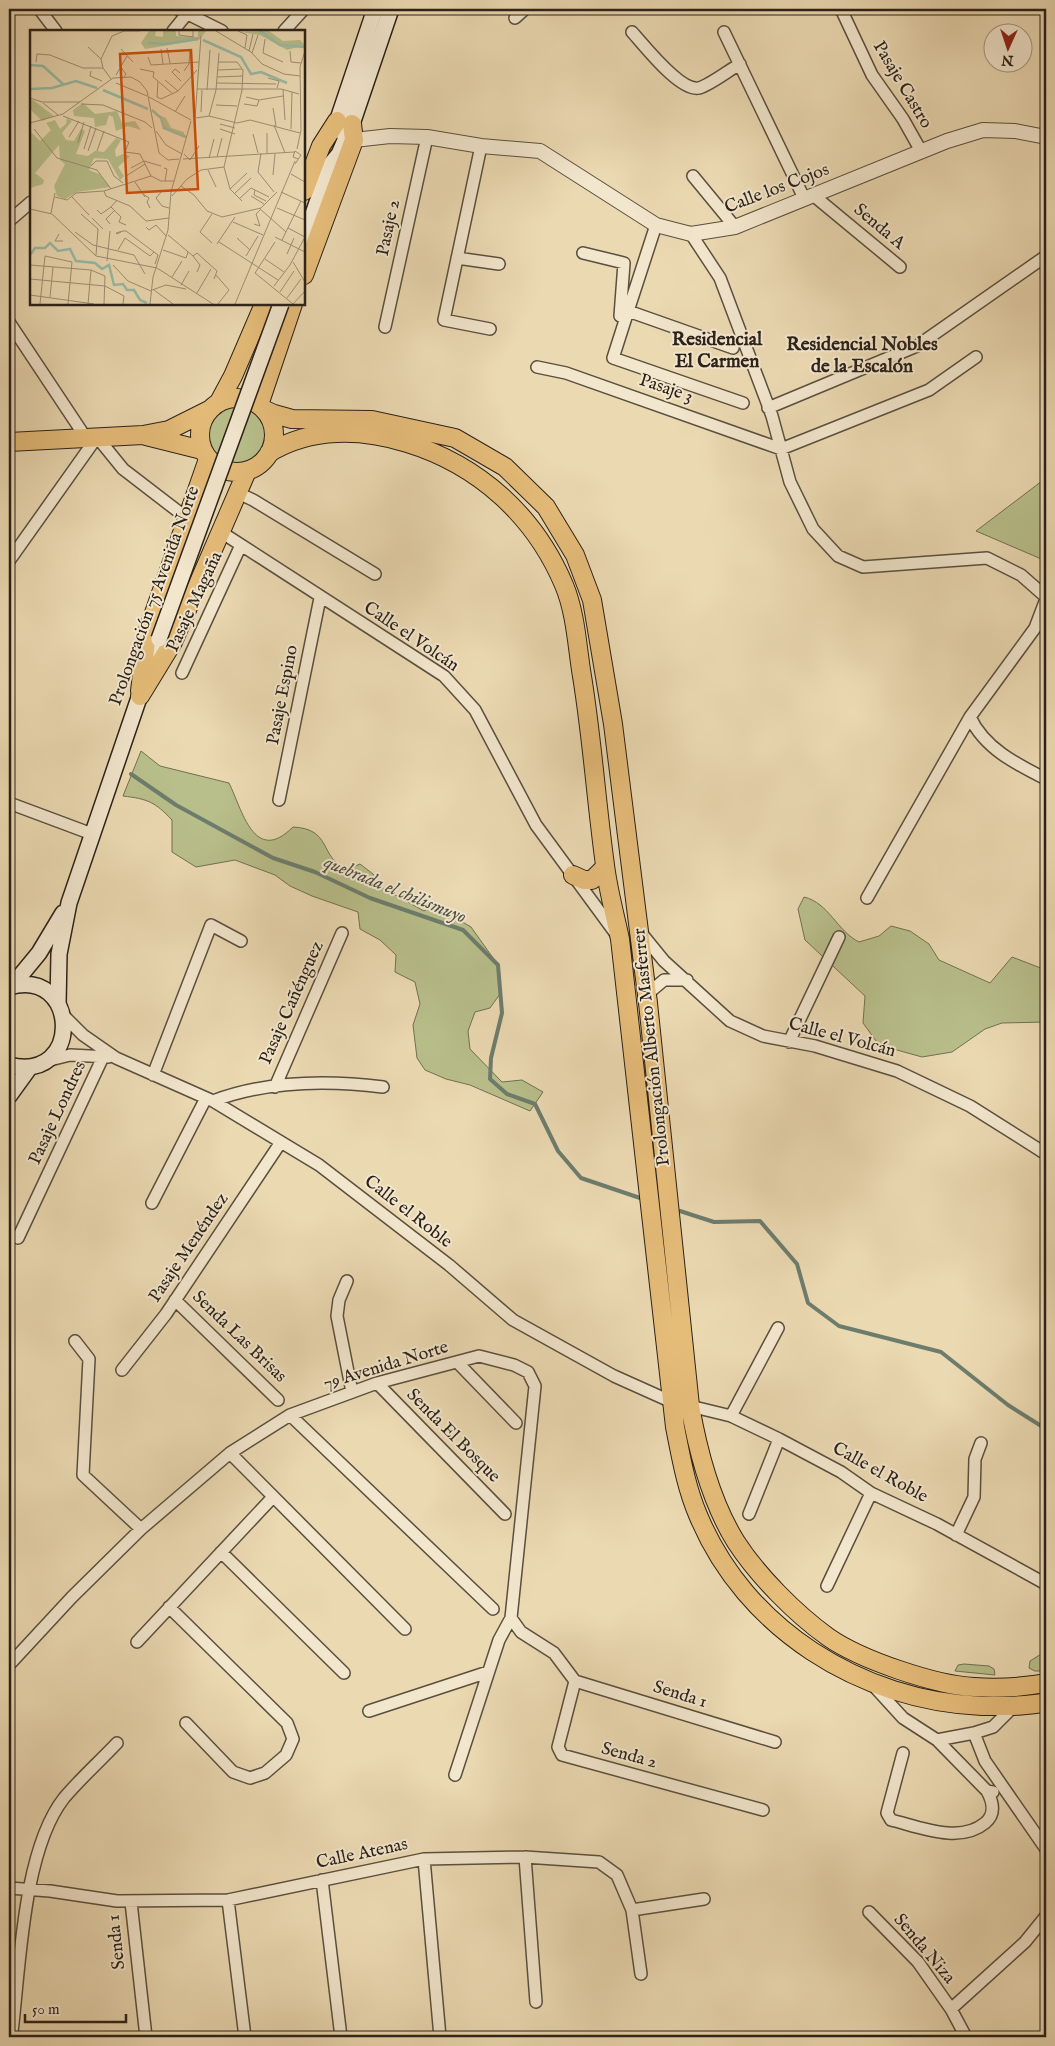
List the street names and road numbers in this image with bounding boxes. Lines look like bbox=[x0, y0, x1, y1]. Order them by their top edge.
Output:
street label: Pasaje Castro bbox=[867, 37, 937, 133]
street label: Calle los Cojos bbox=[721, 159, 833, 219]
street label: Pasaje 2 bbox=[372, 198, 406, 258]
street label: Senda A bbox=[848, 199, 910, 256]
street label: Pasaje 3 bbox=[636, 369, 696, 409]
street label: Prolongación 75 Avenida Norte bbox=[105, 483, 205, 709]
street label: Pasaje Magaña bbox=[162, 548, 228, 656]
street label: Calle el Volcán bbox=[359, 597, 463, 678]
street label: Pasaje Espino bbox=[262, 643, 304, 747]
street label: Prolongación Alberto Masferrer bbox=[628, 927, 676, 1167]
street label: Pasaje Cañénguez bbox=[255, 938, 329, 1068]
street label: Calle el Volcán bbox=[786, 1013, 899, 1063]
street label: Pasaje Londres bbox=[24, 1058, 92, 1168]
street label: Calle el Roble bbox=[359, 1170, 457, 1254]
street label: Pasaje Menéndez bbox=[144, 1189, 234, 1307]
street label: Senda Las Brisas bbox=[187, 1286, 291, 1388]
street label: 79 Avenida Norte bbox=[321, 1336, 451, 1396]
street label: Senda El Bosque bbox=[401, 1384, 505, 1488]
street label: Calle el Roble bbox=[828, 1437, 932, 1509]
street label: Senda 1 bbox=[650, 1676, 710, 1714]
street label: Senda 2 bbox=[599, 1738, 659, 1774]
street label: Calle Atenas bbox=[314, 1833, 410, 1875]
street label: Senda Niza bbox=[888, 1909, 960, 1989]
street label: Senda 1 bbox=[103, 1913, 131, 1971]

